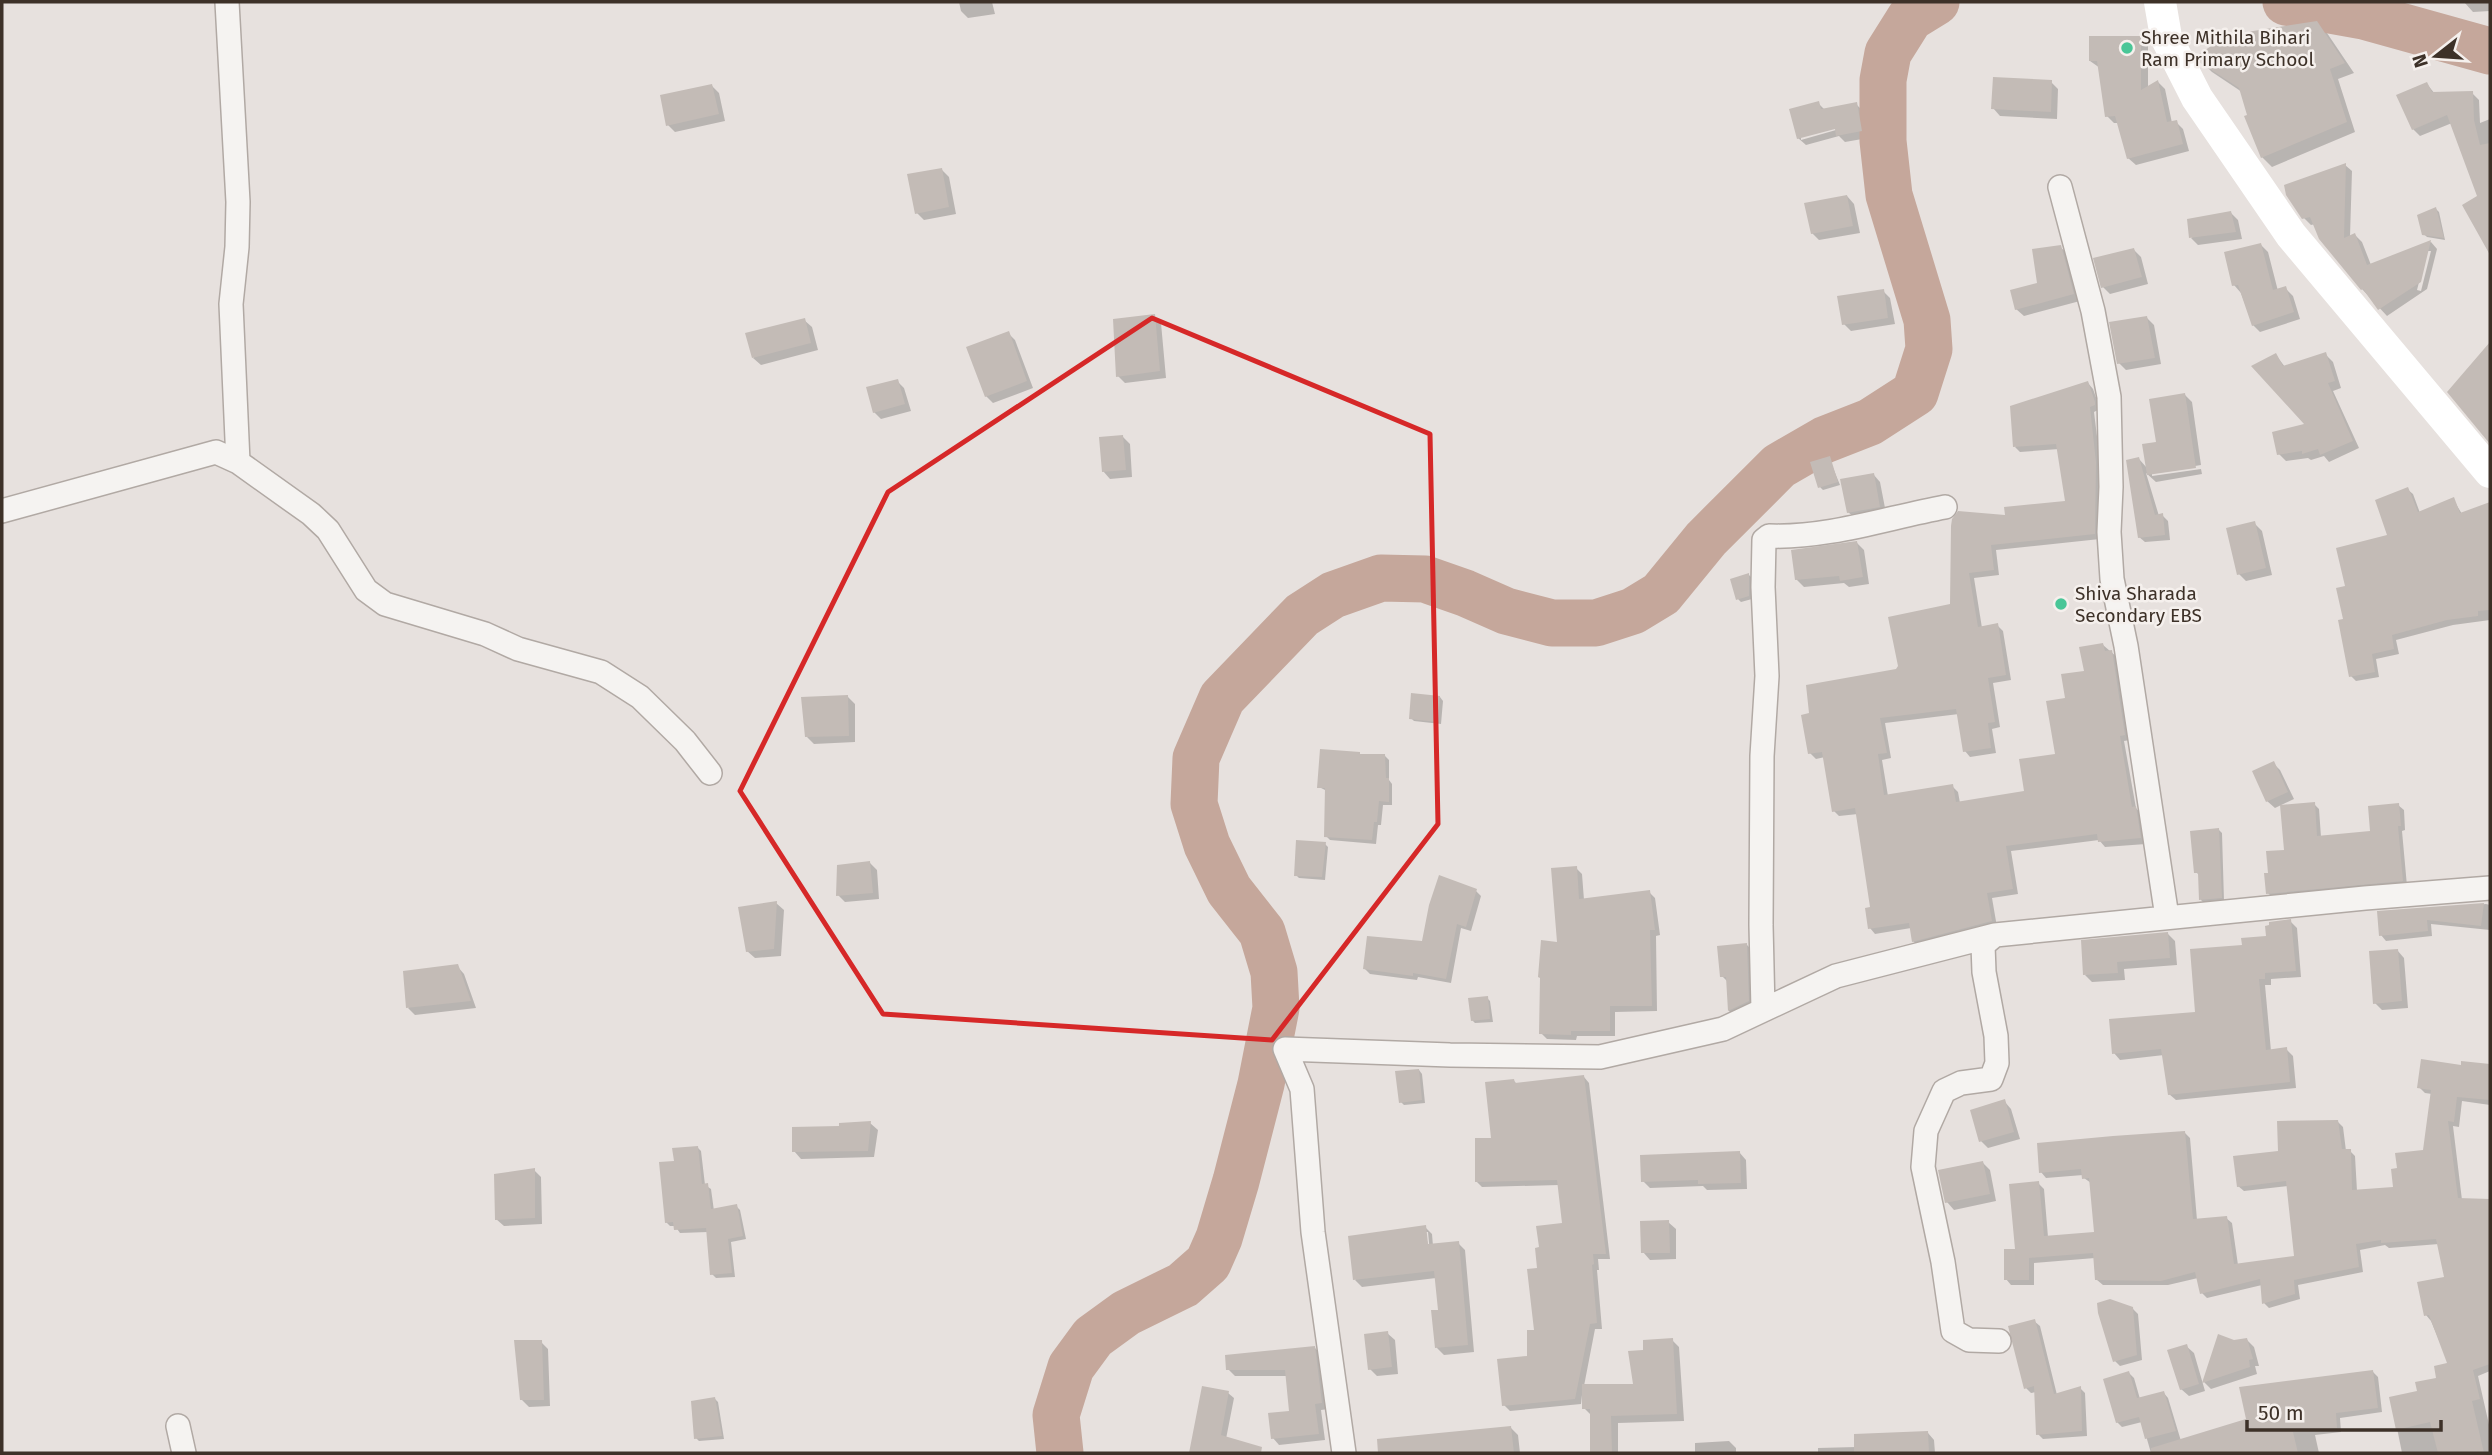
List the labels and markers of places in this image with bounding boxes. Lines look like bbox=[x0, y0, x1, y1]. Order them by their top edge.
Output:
place label: Shree Mithila Bihari Ram Primary School bbox=[2141, 26, 2314, 71]
marker: Shree Mithila Bihari Ram Primary School bbox=[2119, 40, 2135, 56]
place label: Shiva Sharada Secondary EBS bbox=[2075, 582, 2202, 627]
marker: Shiva Sharada Secondary EBS bbox=[2053, 596, 2069, 612]

